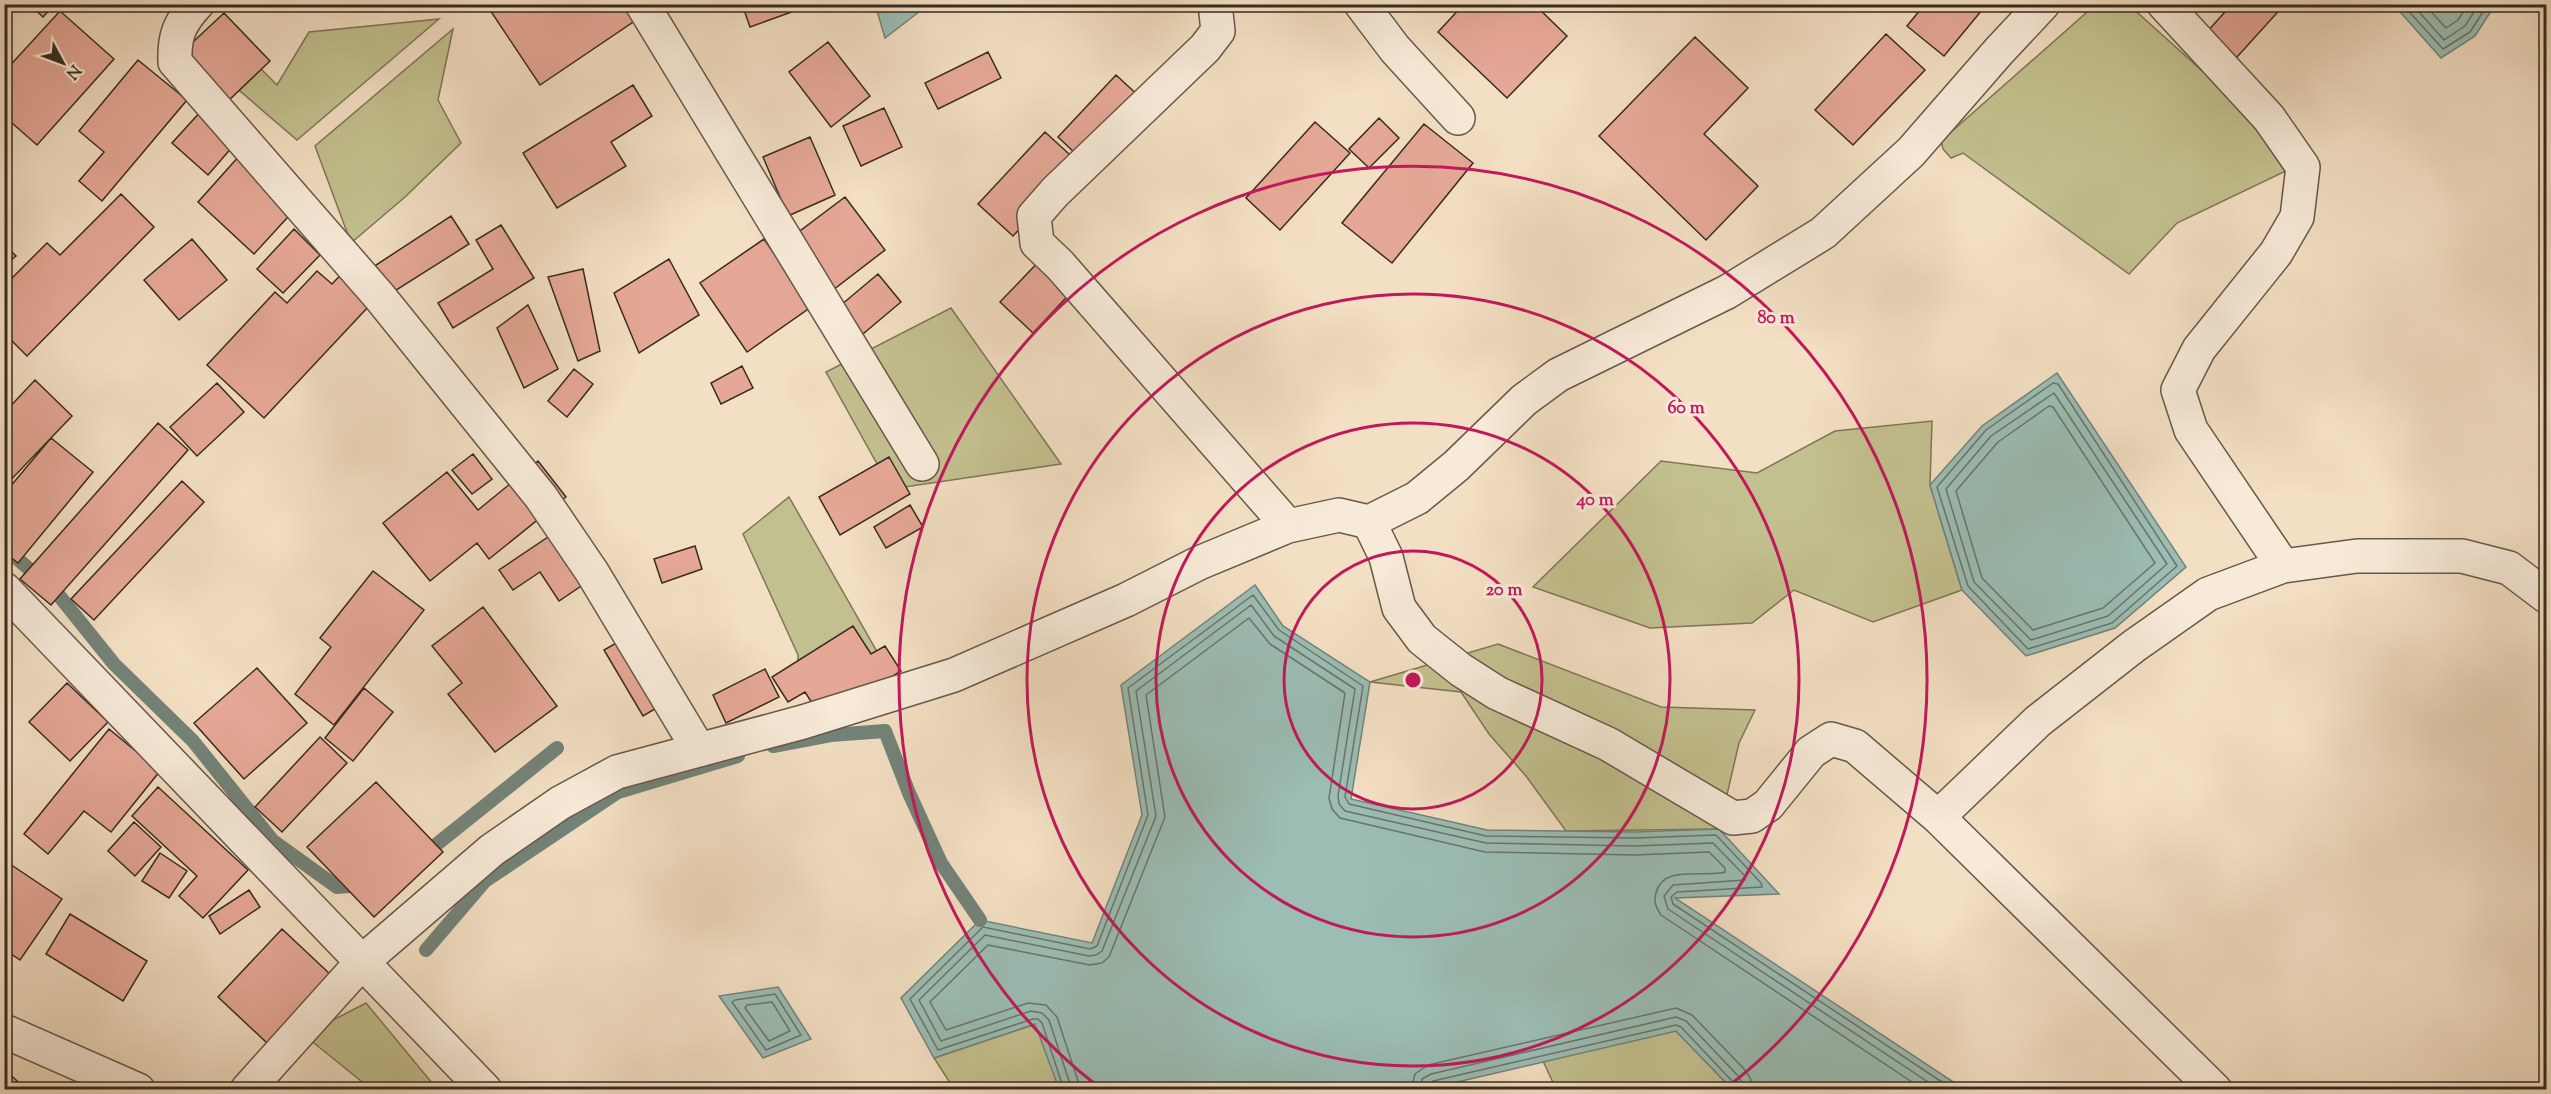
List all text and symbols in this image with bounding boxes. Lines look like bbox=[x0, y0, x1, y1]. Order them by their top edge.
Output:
north arrow bbox=[33, 33, 93, 93]
text: N bbox=[59, 59, 85, 84]
text: 80 m bbox=[1757, 306, 1795, 332]
text: 60 m bbox=[1667, 396, 1705, 422]
text: 40 m bbox=[1575, 488, 1614, 514]
text: 20 m bbox=[1486, 578, 1522, 604]
centre of rings bbox=[1403, 670, 1423, 690]

